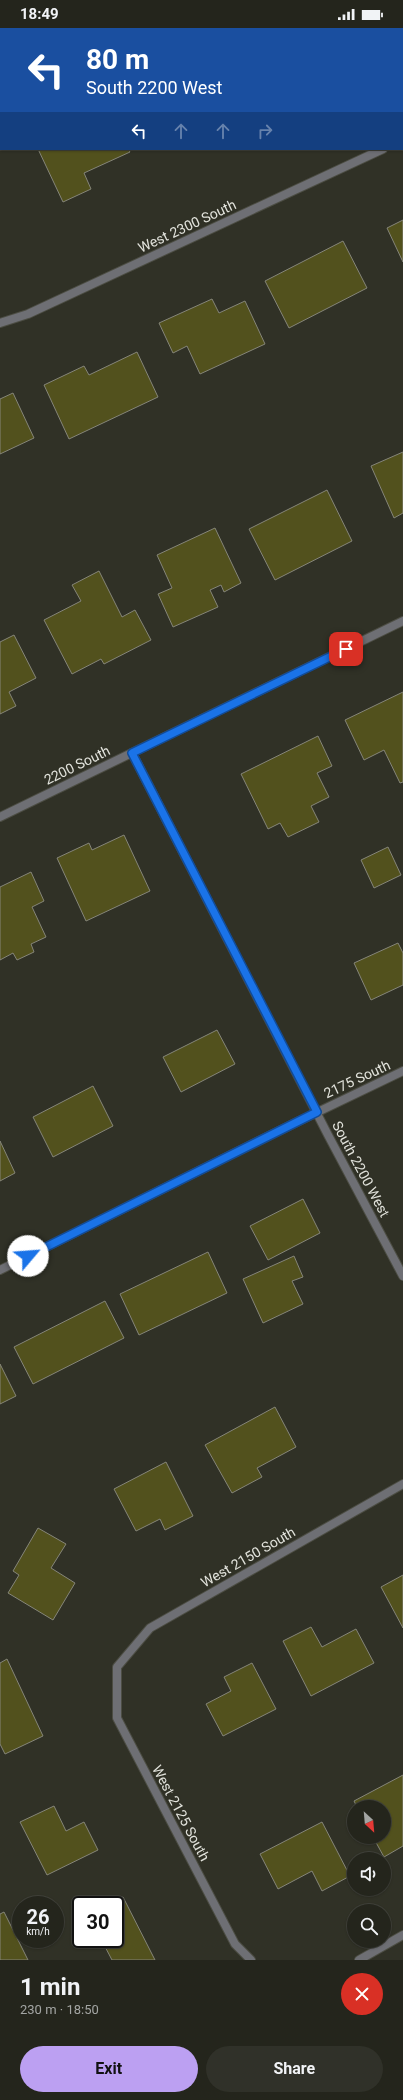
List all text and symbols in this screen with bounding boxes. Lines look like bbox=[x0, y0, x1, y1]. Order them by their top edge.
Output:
text: 18:49 bbox=[20, 5, 59, 23]
text: 80 m bbox=[86, 43, 149, 76]
icon: left bbox=[20, 44, 72, 96]
text: South 2200 West bbox=[86, 77, 223, 98]
icon: left bbox=[128, 120, 150, 142]
icon: ahead bbox=[170, 120, 192, 142]
icon: ahead bbox=[212, 120, 234, 142]
icon: right bbox=[254, 120, 276, 142]
street label: West 2300 South bbox=[136, 196, 238, 256]
pin bbox=[329, 632, 363, 666]
icon: arrive bbox=[335, 638, 357, 660]
street label: 2200 South bbox=[41, 742, 113, 788]
street label: 2175 South bbox=[321, 1057, 393, 1101]
street label: South 2200 West bbox=[329, 1118, 393, 1220]
position arrow bbox=[7, 1235, 49, 1277]
street label: West 2150 South bbox=[198, 1524, 298, 1590]
street label: West 2125 South bbox=[149, 1762, 213, 1864]
north arrow bbox=[347, 1800, 391, 1844]
map controls bbox=[347, 1800, 391, 1948]
button: sound bbox=[347, 1852, 391, 1896]
speed limit sign: 30 bbox=[72, 1896, 124, 1948]
button: search bbox=[347, 1904, 391, 1948]
text: 26 bbox=[27, 1905, 49, 1929]
text: km/h bbox=[26, 1926, 50, 1937]
text: 1 min bbox=[20, 1973, 80, 2001]
button: close bbox=[341, 1973, 383, 2015]
text: 230 m · 18:50 bbox=[20, 2002, 99, 2017]
button: Exit bbox=[20, 2046, 198, 2092]
button: Share bbox=[206, 2046, 383, 2092]

